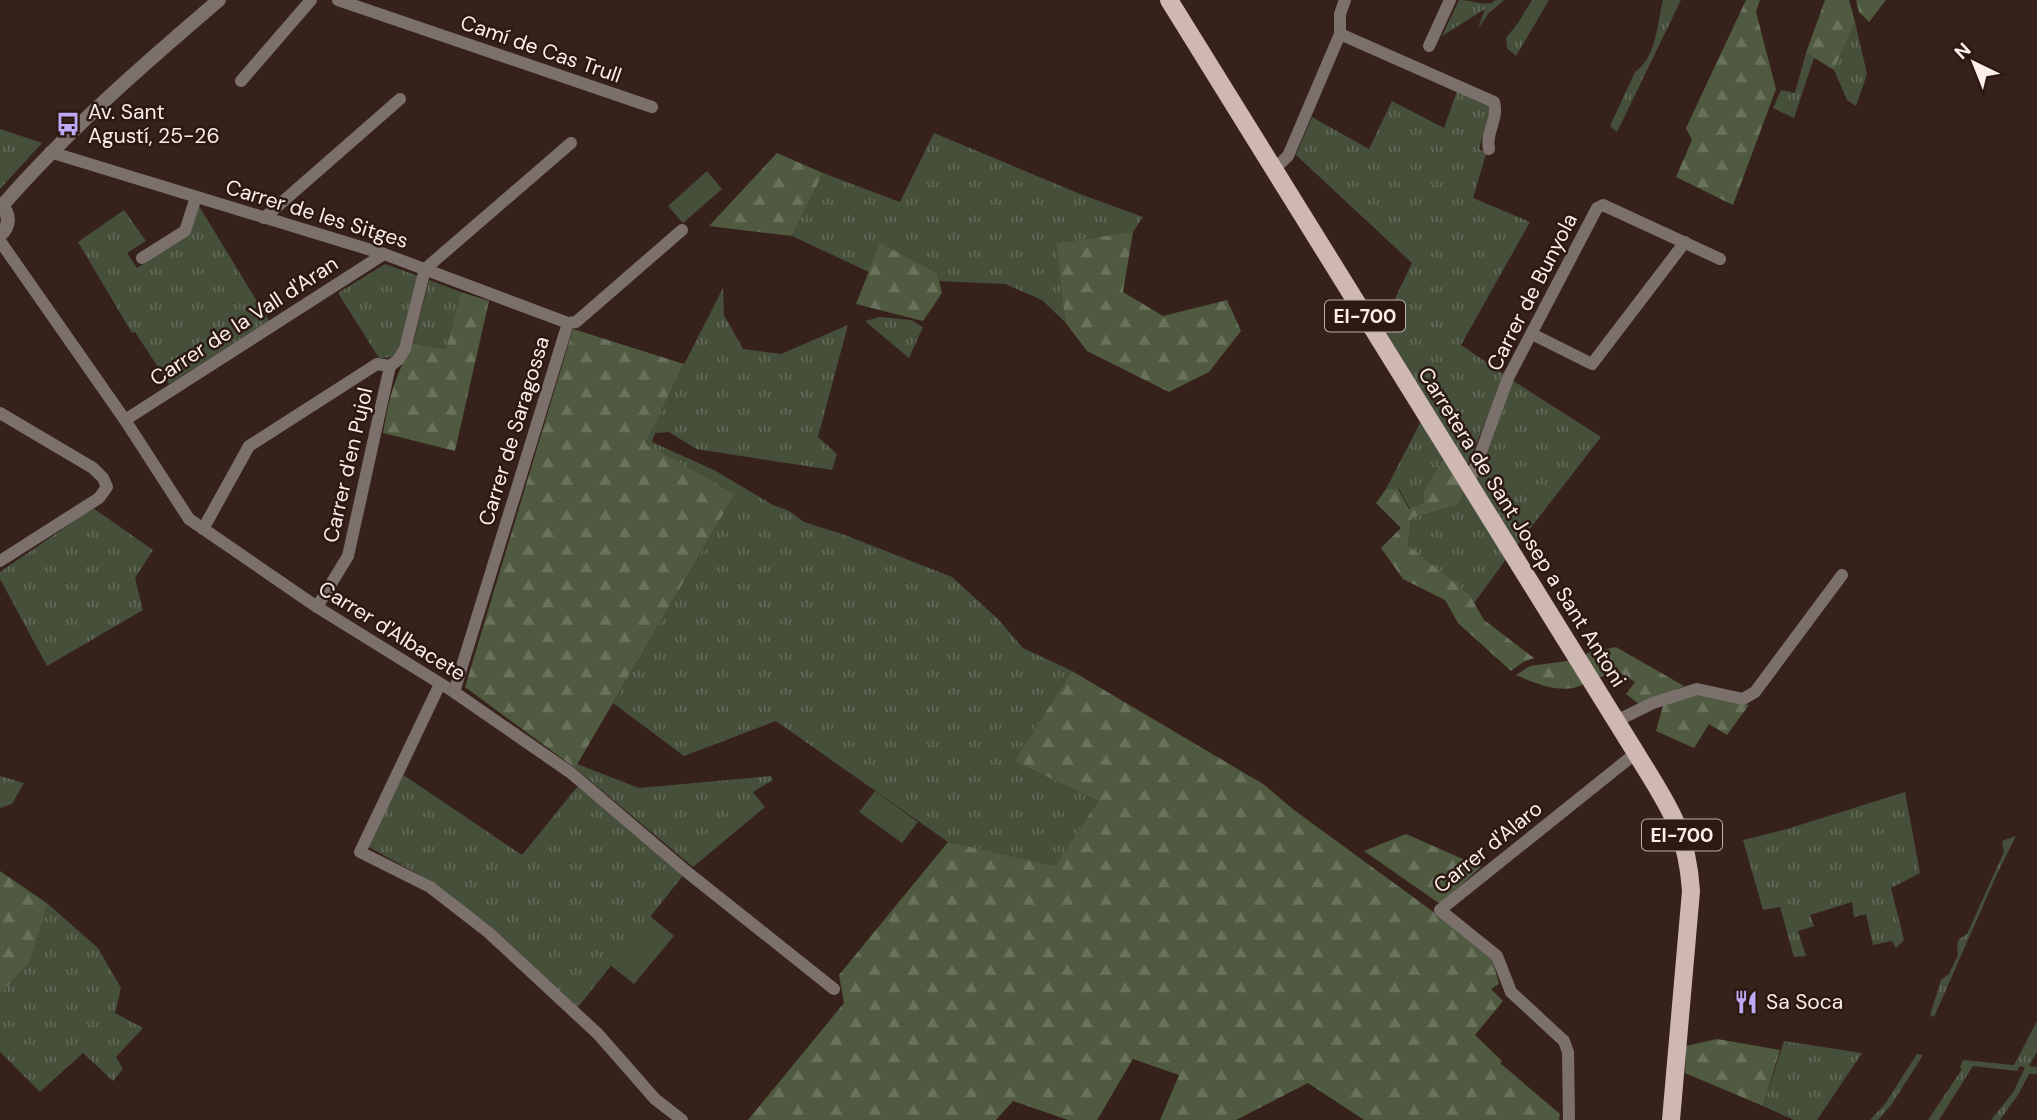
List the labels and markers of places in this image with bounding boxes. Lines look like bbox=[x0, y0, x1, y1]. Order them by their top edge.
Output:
place label: Av. Sant Agustí, 25-26 bbox=[88, 98, 220, 150]
bus stop icon: Av. Sant Agustí, 25-26 bbox=[54, 110, 82, 138]
restaurant icon: Sa Soca bbox=[1732, 988, 1760, 1016]
place label: Sa Soca bbox=[1766, 988, 1843, 1016]

